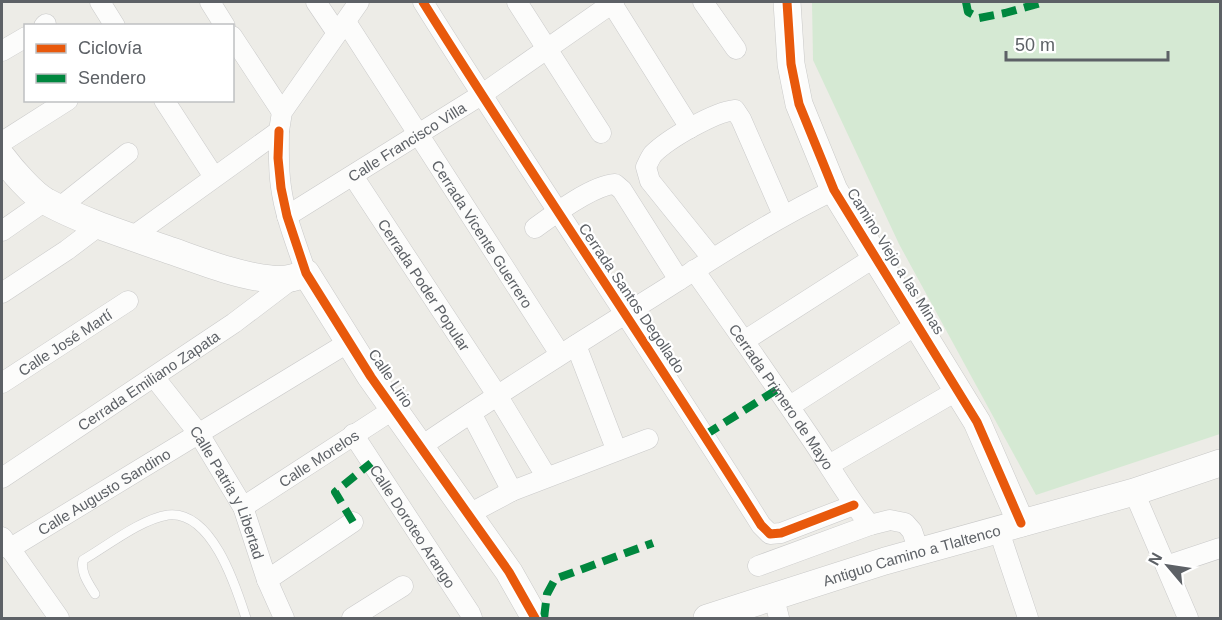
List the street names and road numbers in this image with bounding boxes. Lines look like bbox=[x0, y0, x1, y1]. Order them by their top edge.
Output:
street label: Calle Francisco Villa bbox=[345, 98, 469, 185]
street label: Cerrada Vicente Guerrero bbox=[429, 157, 536, 311]
street label: Camino Viejo a las Minas bbox=[844, 185, 948, 337]
street label: Cerrada Poder Popular bbox=[375, 215, 474, 354]
street label: Cerrada Santos Degollado bbox=[576, 220, 688, 376]
street label: Calle José Martí bbox=[15, 305, 116, 379]
street label: Cerrada Primero de Mayo bbox=[726, 320, 837, 472]
street label: Cerrada Emiliano Zapata bbox=[74, 326, 223, 434]
street label: Calle Lirio bbox=[365, 346, 417, 410]
street label: Calle Patria y Libertad bbox=[187, 422, 268, 561]
street label: Calle Morelos bbox=[275, 426, 362, 490]
street label: Calle Augusto Sandino bbox=[35, 445, 173, 538]
street label: Calle Doroteo Arango bbox=[367, 461, 460, 591]
street label: Antiguo Camino a Tlaltenco bbox=[821, 521, 1002, 589]

